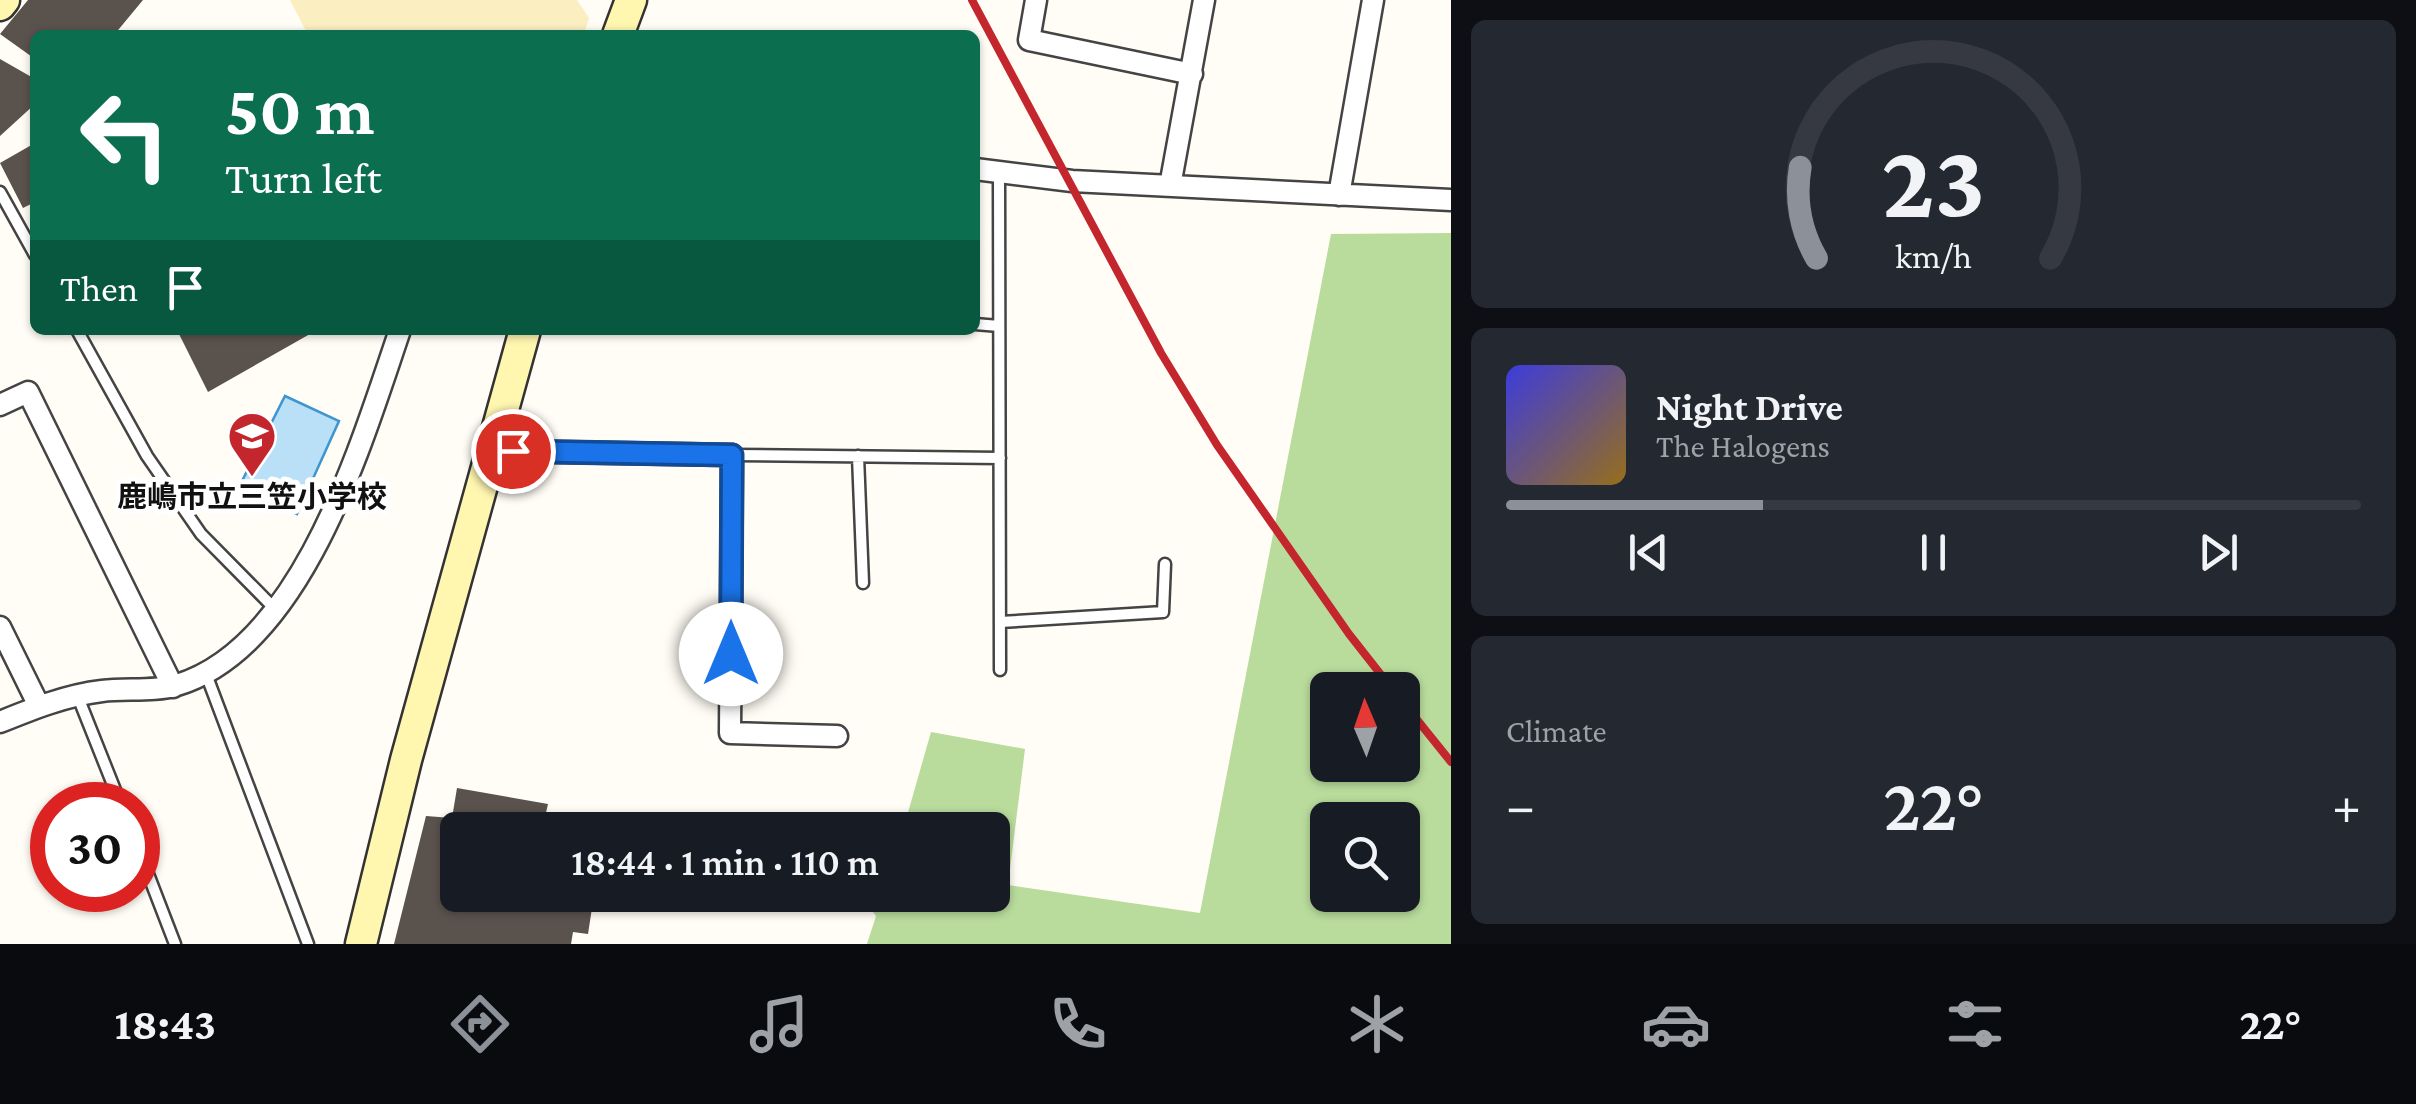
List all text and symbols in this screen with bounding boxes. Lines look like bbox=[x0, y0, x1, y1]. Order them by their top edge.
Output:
icon: left bbox=[60, 70, 190, 200]
text: 50 m bbox=[225, 71, 375, 149]
text: 23 bbox=[1882, 123, 1985, 238]
text: Turn left bbox=[225, 153, 382, 203]
text: km/h bbox=[1895, 236, 1972, 276]
icon: arrive bbox=[158, 260, 213, 315]
text: Then bbox=[60, 267, 138, 309]
text: Night Drive bbox=[1656, 386, 1843, 428]
pin bbox=[471, 409, 556, 494]
school or university icon: 鹿嶋市立三笠小学校 bbox=[226, 410, 278, 478]
icon: arrive bbox=[486, 424, 541, 479]
text: The Halogens bbox=[1656, 428, 1830, 464]
place label: 鹿嶋市立三笠小学校 bbox=[117, 480, 387, 513]
icon: previous bbox=[1621, 525, 1676, 580]
icon: pause bbox=[1906, 525, 1961, 580]
icon: next bbox=[2191, 525, 2246, 580]
position arrow bbox=[679, 602, 783, 706]
north arrow bbox=[1310, 672, 1420, 782]
map controls bbox=[1310, 672, 1420, 912]
text: Climate bbox=[1506, 713, 1607, 749]
text: 22° bbox=[1883, 763, 1984, 846]
text: − bbox=[1506, 775, 1535, 836]
text: + bbox=[2332, 775, 2361, 836]
speed limit sign: 30 bbox=[30, 782, 160, 912]
button: search bbox=[1310, 802, 1420, 912]
text: 18:44 · 1 min · 110 m bbox=[571, 841, 879, 883]
icon: directions bbox=[445, 989, 515, 1059]
icon: music bbox=[744, 989, 814, 1059]
icon: phone bbox=[1043, 989, 1113, 1059]
icon: climate bbox=[1342, 989, 1412, 1059]
icon: car bbox=[1641, 989, 1711, 1059]
icon: filters bbox=[1940, 989, 2010, 1059]
text: 18:43 bbox=[115, 999, 216, 1049]
text: 22° bbox=[2240, 999, 2301, 1049]

